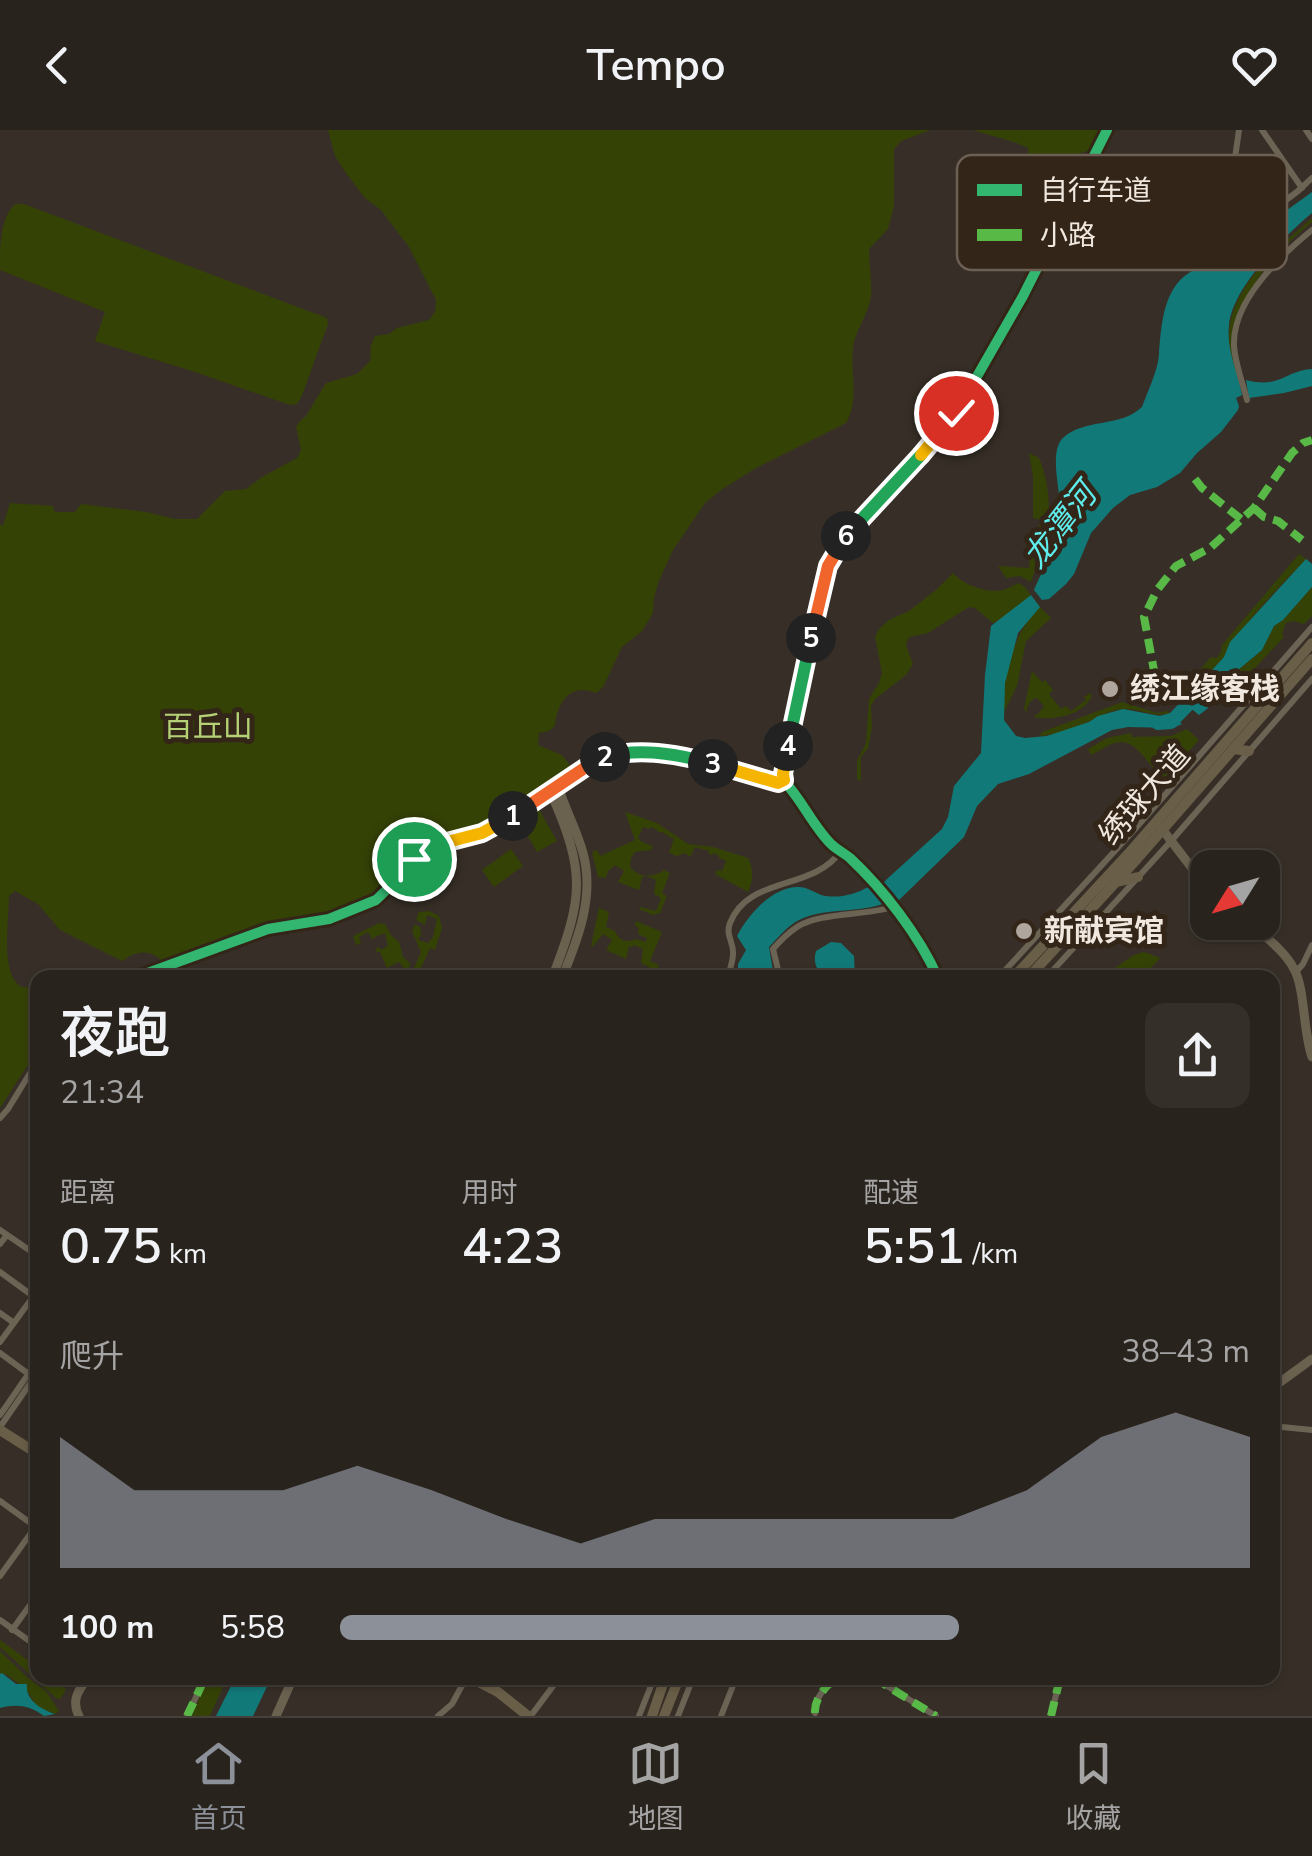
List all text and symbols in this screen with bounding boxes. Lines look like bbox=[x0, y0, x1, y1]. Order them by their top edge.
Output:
text: Tempo bbox=[586, 35, 726, 96]
icon: back bbox=[30, 38, 85, 93]
icon: heart bbox=[1227, 38, 1282, 93]
legend bbox=[957, 155, 1287, 270]
text: 自行车道 bbox=[1040, 172, 1152, 210]
text: 小路 bbox=[1040, 217, 1096, 255]
pin bbox=[914, 371, 999, 456]
icon: check bbox=[929, 386, 984, 441]
water label: 龙潭河 bbox=[1014, 470, 1110, 577]
pin: 6 bbox=[821, 511, 871, 561]
text: 6 bbox=[838, 517, 854, 555]
pin: 5 bbox=[786, 613, 836, 663]
text: 5 bbox=[803, 619, 819, 657]
place label: 绣江缘客栈 bbox=[1130, 669, 1280, 710]
marker: 绣江缘客栈 bbox=[1099, 678, 1121, 700]
park label: 百丘山 bbox=[163, 707, 253, 748]
pin: 4 bbox=[763, 721, 813, 771]
text: 4 bbox=[780, 727, 796, 765]
pin: 2 bbox=[580, 732, 630, 782]
street label: 绣球大道 bbox=[1090, 736, 1200, 854]
text: 2 bbox=[597, 738, 613, 776]
pin: 3 bbox=[688, 739, 738, 789]
text: 3 bbox=[705, 745, 721, 783]
pin: 1 bbox=[488, 791, 538, 841]
text: 1 bbox=[505, 797, 521, 835]
pin bbox=[372, 817, 457, 902]
icon: arrive bbox=[387, 832, 442, 887]
north arrow bbox=[1190, 850, 1280, 940]
map controls bbox=[1190, 850, 1280, 940]
place label: 新献宾馆 bbox=[1044, 911, 1164, 952]
marker: 新献宾馆 bbox=[1013, 920, 1035, 942]
text: 夜跑 bbox=[60, 996, 170, 1071]
button: share bbox=[1145, 1003, 1250, 1108]
text: 21:34 bbox=[60, 1071, 144, 1114]
text: 距离 bbox=[60, 1174, 116, 1212]
text: 用时 bbox=[462, 1174, 518, 1212]
text: 配速 bbox=[863, 1174, 919, 1212]
text: 0.75 bbox=[60, 1212, 162, 1281]
text: 4:23 bbox=[462, 1212, 564, 1281]
text: 5:51 bbox=[863, 1212, 965, 1281]
text: km bbox=[162, 1235, 207, 1273]
text: /km bbox=[965, 1235, 1018, 1273]
text: 38–43 m bbox=[1122, 1330, 1250, 1373]
text: 爬升 bbox=[60, 1335, 124, 1378]
text: 100 m bbox=[60, 1606, 154, 1649]
text: 5:58 bbox=[220, 1606, 285, 1649]
tab: 首页 bbox=[191, 1736, 247, 1838]
tab: 地图 bbox=[628, 1736, 684, 1838]
tab: 收藏 bbox=[1065, 1736, 1121, 1838]

